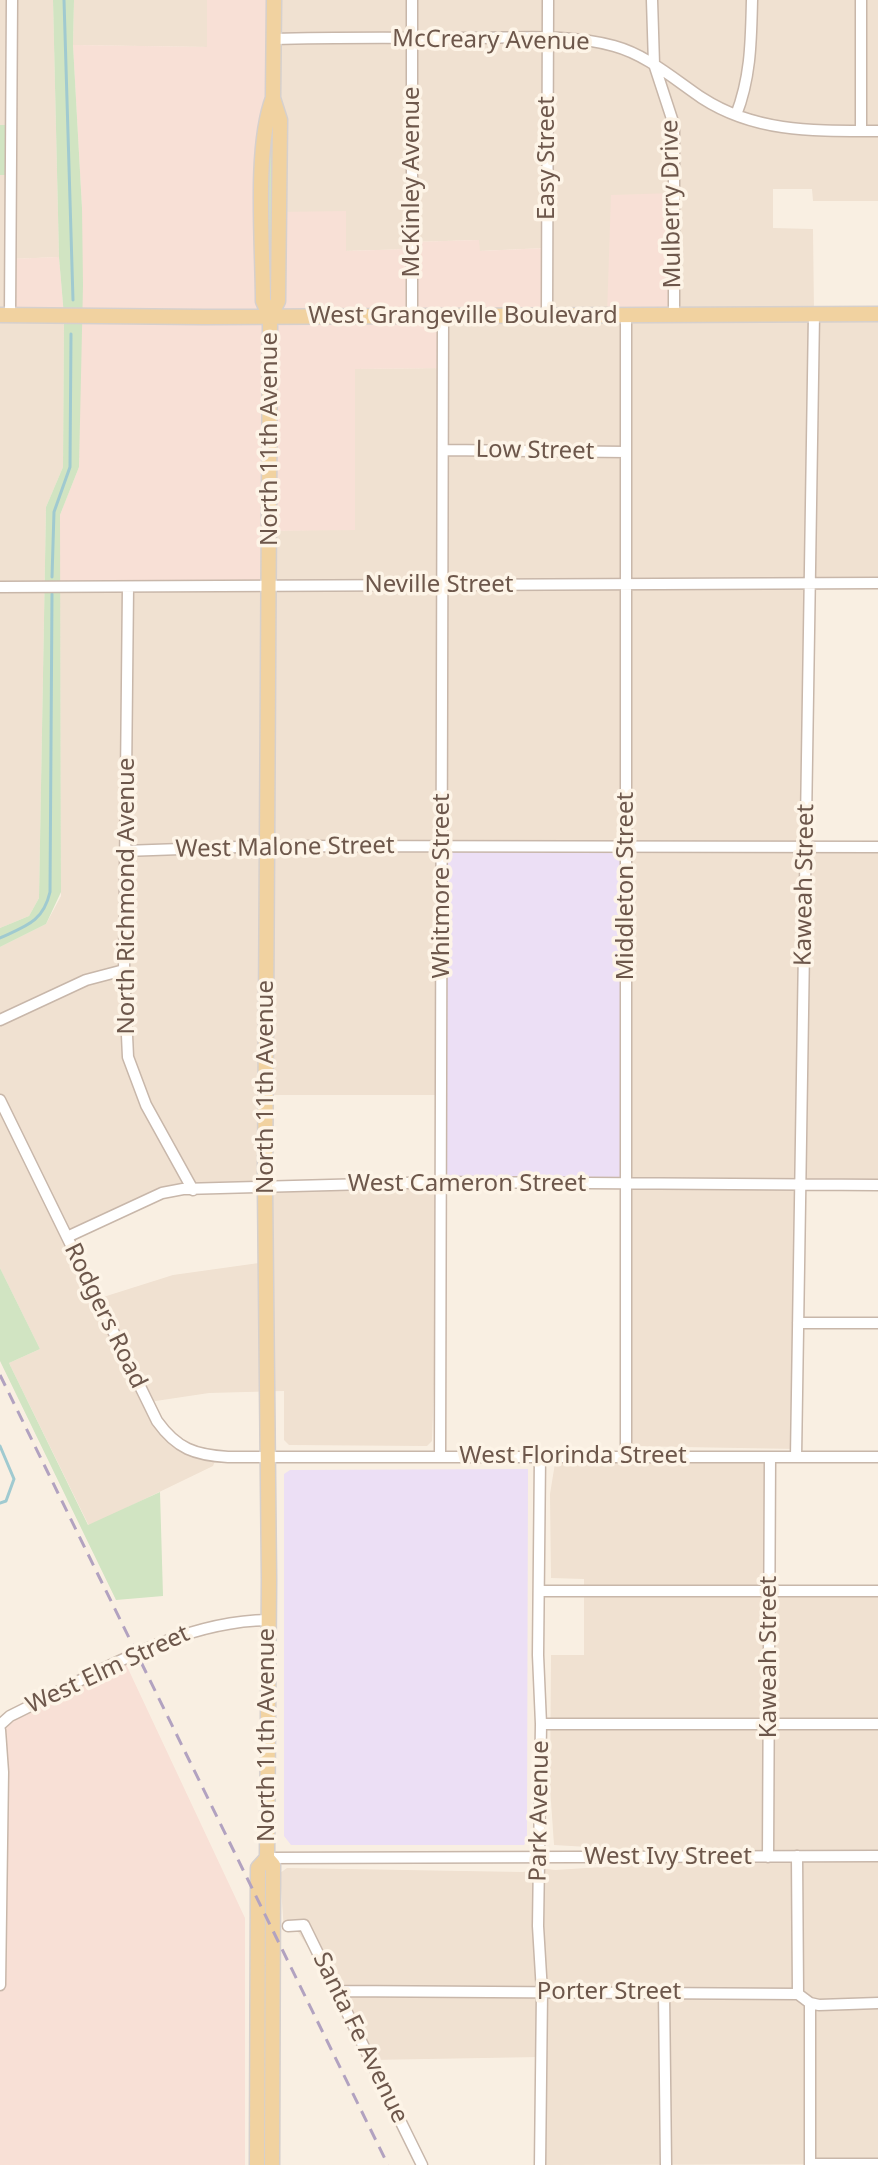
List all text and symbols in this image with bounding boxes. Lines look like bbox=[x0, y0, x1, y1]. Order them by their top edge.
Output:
street label: McCreary Avenue bbox=[392, 25, 590, 57]
street label: McKinley Avenue bbox=[398, 86, 426, 278]
street label: Easy Street bbox=[533, 96, 561, 220]
street label: Mulberry Drive bbox=[656, 119, 688, 289]
street label: West Grangeville Boulevard bbox=[308, 302, 618, 330]
street label: North 11th Avenue bbox=[256, 332, 284, 546]
street label: Low Street bbox=[475, 436, 595, 466]
street label: Neville Street bbox=[365, 571, 513, 599]
street label: North Richmond Avenue bbox=[113, 758, 141, 1034]
street label: Middleton Street bbox=[612, 792, 640, 980]
street label: Whitmore Street bbox=[428, 793, 456, 979]
street label: Kaweah Street bbox=[789, 804, 821, 966]
street label: West Malone Street bbox=[175, 832, 395, 864]
street label: North 11th Avenue bbox=[252, 980, 280, 1194]
street label: West Cameron Street bbox=[348, 1170, 586, 1198]
street label: Rodgers Road bbox=[57, 1239, 153, 1393]
street label: West Florinda Street bbox=[459, 1442, 687, 1470]
street label: Kaweah Street bbox=[755, 1576, 783, 1738]
street label: West Elm Street bbox=[22, 1620, 194, 1720]
street label: North 11th Avenue bbox=[253, 1628, 281, 1842]
street label: Park Avenue bbox=[524, 1740, 556, 1882]
street label: West Ivy Street bbox=[584, 1843, 752, 1871]
street label: Santa Fe Avenue bbox=[306, 1948, 414, 2128]
street label: Porter Street bbox=[537, 1978, 681, 2006]

